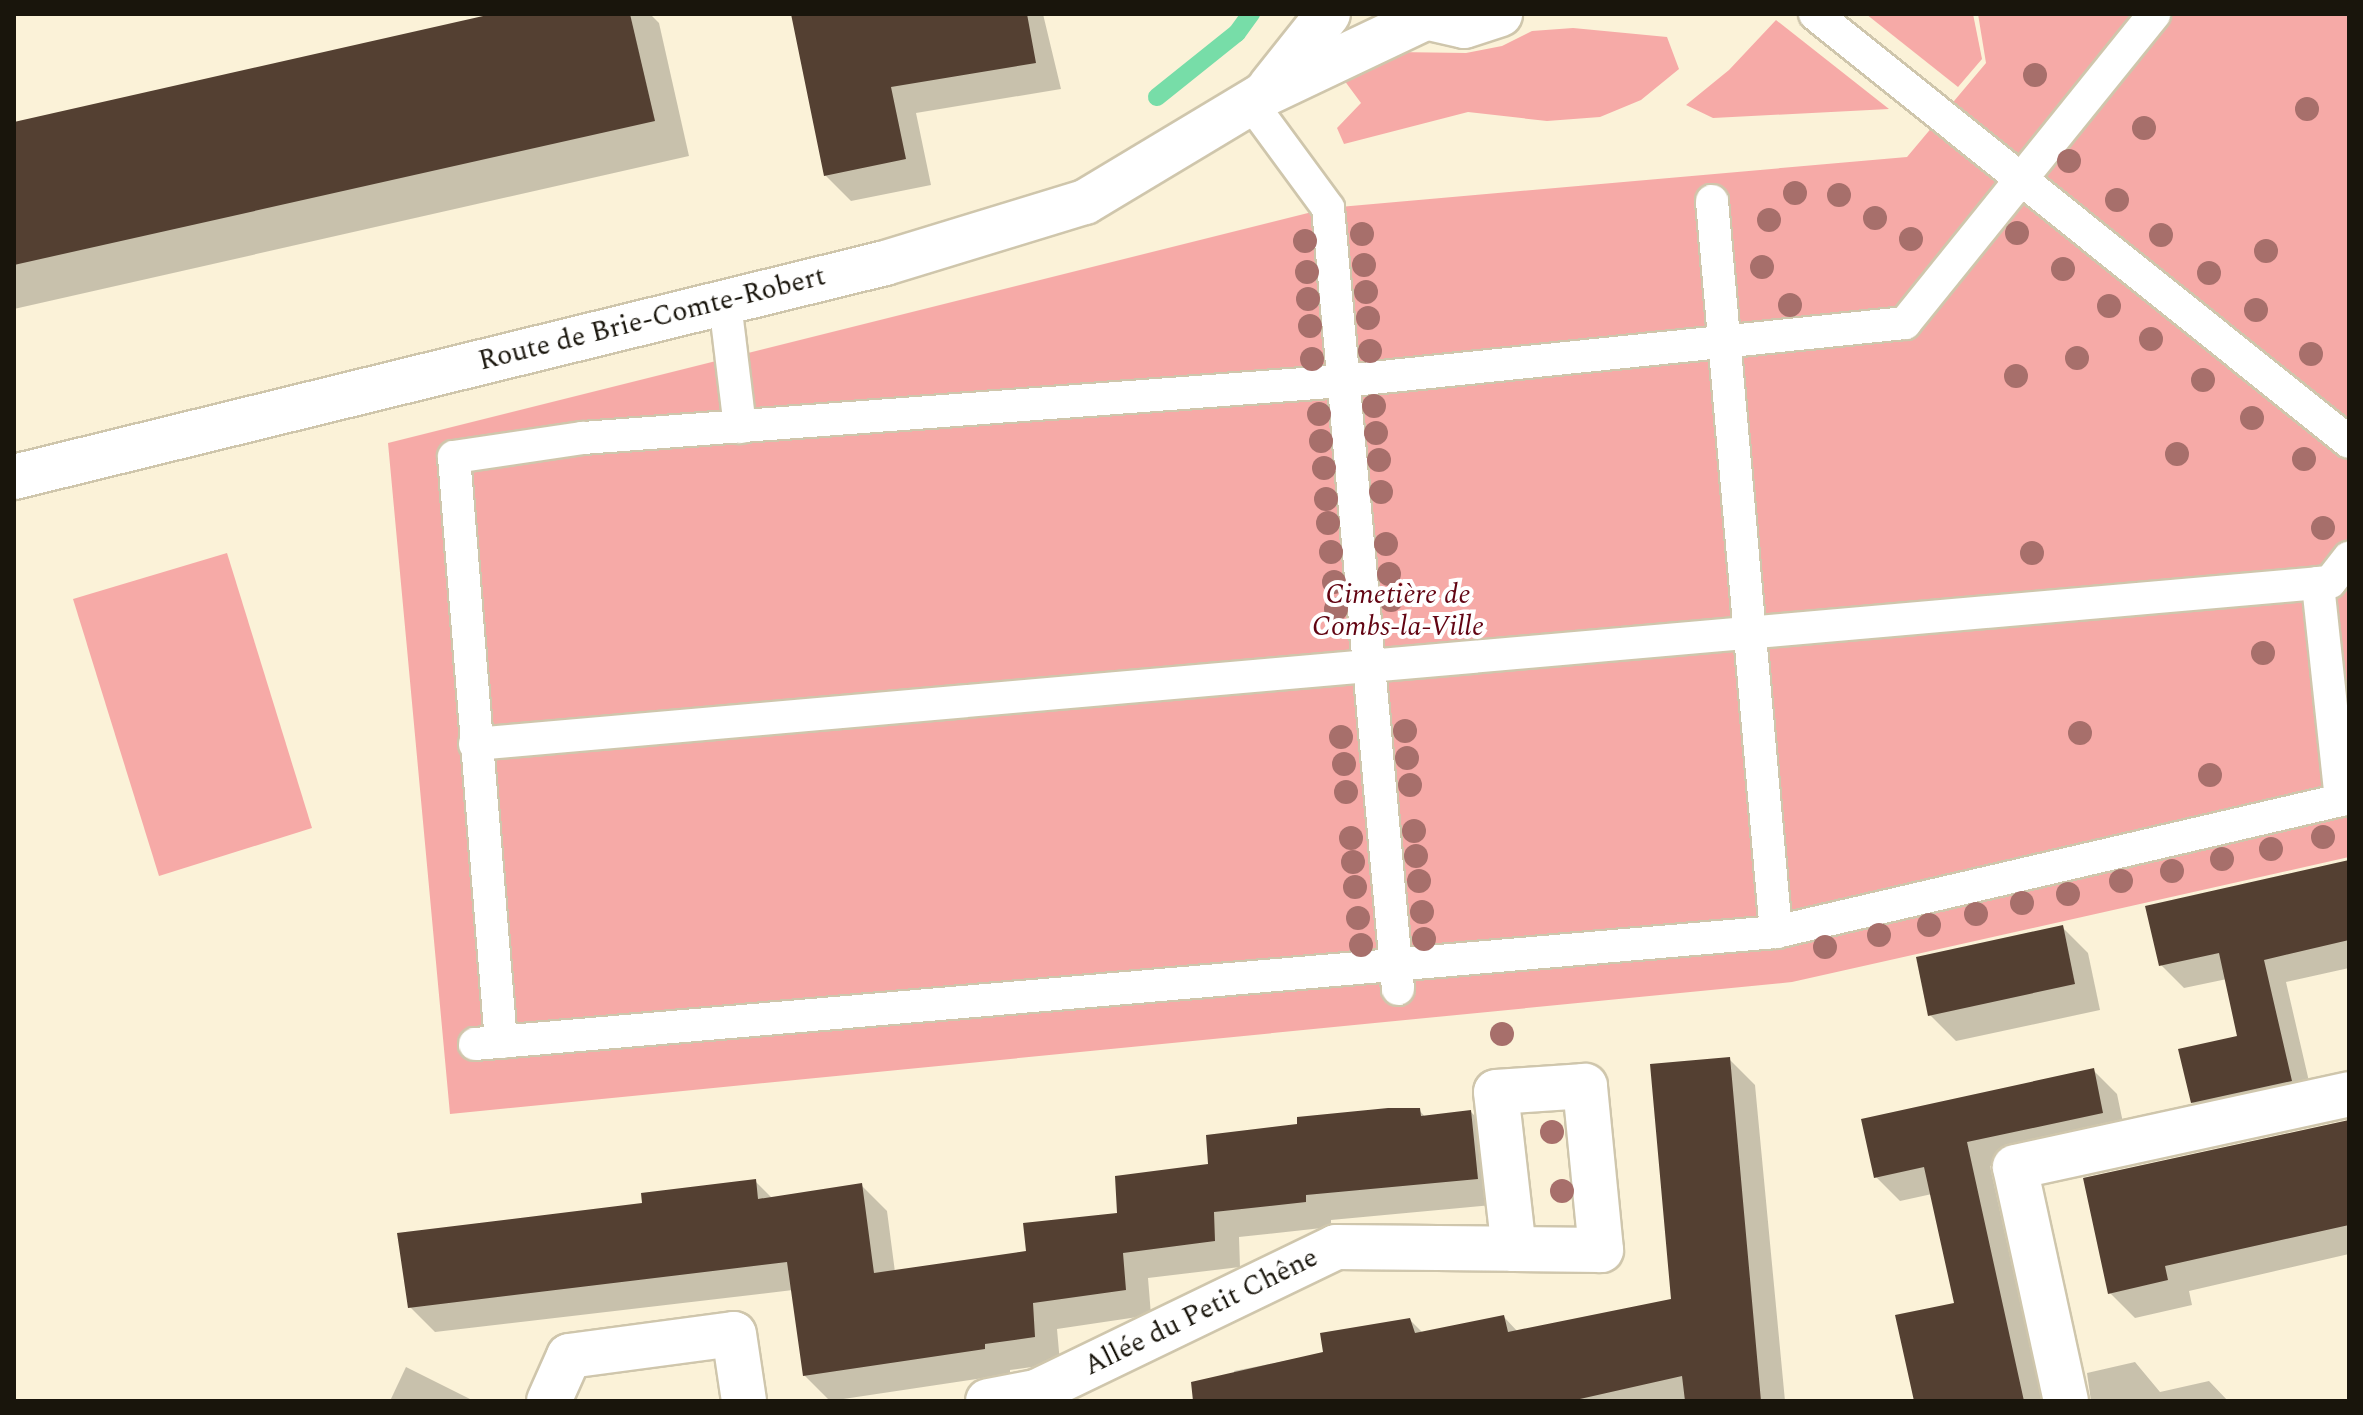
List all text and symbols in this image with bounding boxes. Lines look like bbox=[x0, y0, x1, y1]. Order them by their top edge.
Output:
street label: Route de Brie-Comte-Robert bbox=[475, 260, 829, 378]
park label: Cimetière de Combs-la-Ville bbox=[1312, 578, 1484, 644]
street label: Allée du Petit Chêne bbox=[1079, 1241, 1323, 1383]

